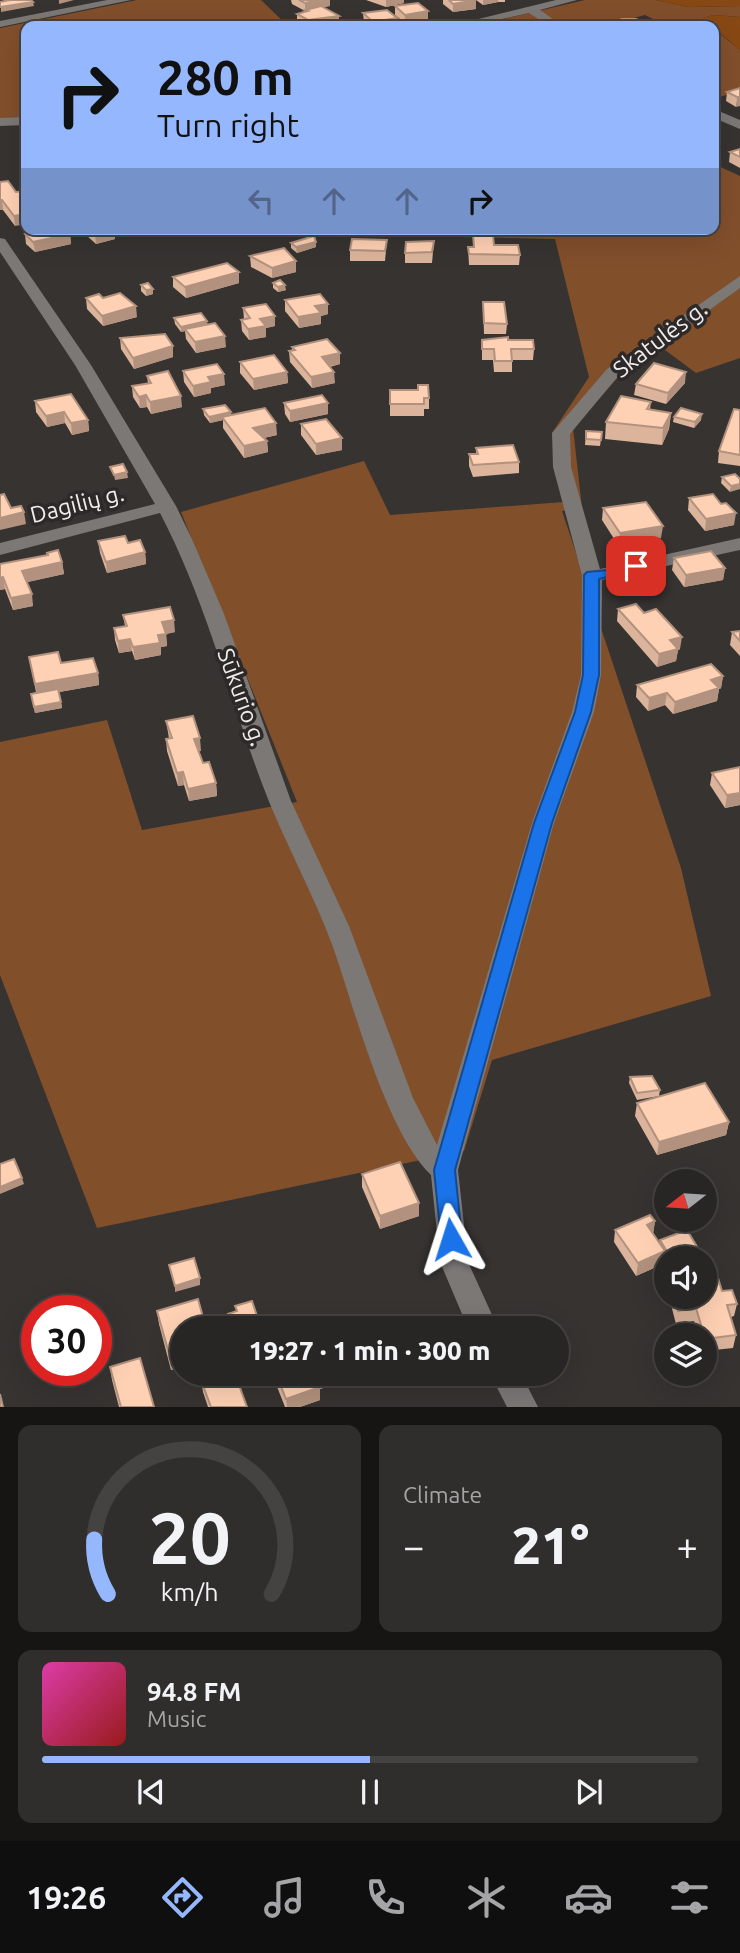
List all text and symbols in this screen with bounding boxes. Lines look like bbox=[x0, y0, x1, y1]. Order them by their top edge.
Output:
icon: right bbox=[42, 49, 133, 140]
text: 280 m bbox=[157, 49, 294, 104]
text: Turn right bbox=[157, 107, 299, 143]
icon: left bbox=[242, 182, 280, 220]
icon: ahead bbox=[315, 182, 353, 220]
icon: ahead bbox=[388, 182, 426, 220]
icon: right bbox=[461, 182, 499, 220]
street label: Skatulės g. bbox=[608, 295, 711, 382]
street label: Dagilių g. bbox=[27, 480, 126, 527]
pin bbox=[606, 536, 666, 596]
icon: arrive bbox=[617, 547, 655, 585]
street label: Sūkurio g. bbox=[213, 645, 272, 749]
north arrow bbox=[654, 1169, 718, 1232]
map controls bbox=[654, 1169, 717, 1386]
position arrow bbox=[414, 1202, 488, 1276]
button: sound bbox=[654, 1246, 717, 1309]
speed limit sign: 30 bbox=[21, 1295, 112, 1386]
button: layers bbox=[654, 1323, 717, 1386]
text: 19:27 · 1 min · 300 m bbox=[249, 1336, 490, 1365]
text: Climate bbox=[403, 1482, 482, 1507]
text: 20 bbox=[148, 1497, 231, 1579]
text: 21° bbox=[512, 1516, 589, 1574]
text: − bbox=[403, 1525, 424, 1567]
text: + bbox=[677, 1525, 698, 1567]
text: km/h bbox=[161, 1578, 218, 1606]
text: 94.8 FM bbox=[147, 1677, 241, 1706]
text: Music bbox=[147, 1706, 206, 1731]
icon: previous bbox=[132, 1773, 170, 1811]
icon: pause bbox=[351, 1773, 389, 1811]
icon: next bbox=[570, 1773, 608, 1811]
icon: directions bbox=[158, 1873, 207, 1922]
icon: music bbox=[260, 1873, 309, 1922]
icon: phone bbox=[361, 1873, 410, 1922]
icon: climate bbox=[462, 1873, 511, 1922]
icon: car bbox=[564, 1873, 613, 1922]
icon: filters bbox=[665, 1873, 714, 1922]
text: 19:26 bbox=[26, 1879, 106, 1915]

